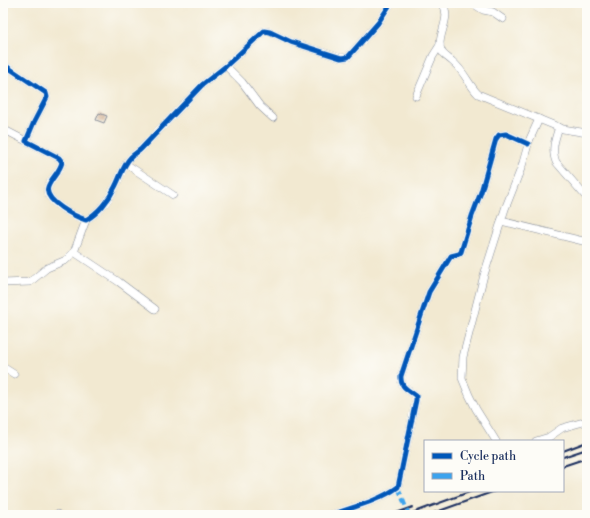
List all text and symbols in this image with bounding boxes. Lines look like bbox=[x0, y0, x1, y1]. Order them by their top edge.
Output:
legend bbox=[424, 440, 564, 492]
text: Cycle path bbox=[460, 449, 516, 464]
text: Path bbox=[460, 469, 485, 484]

